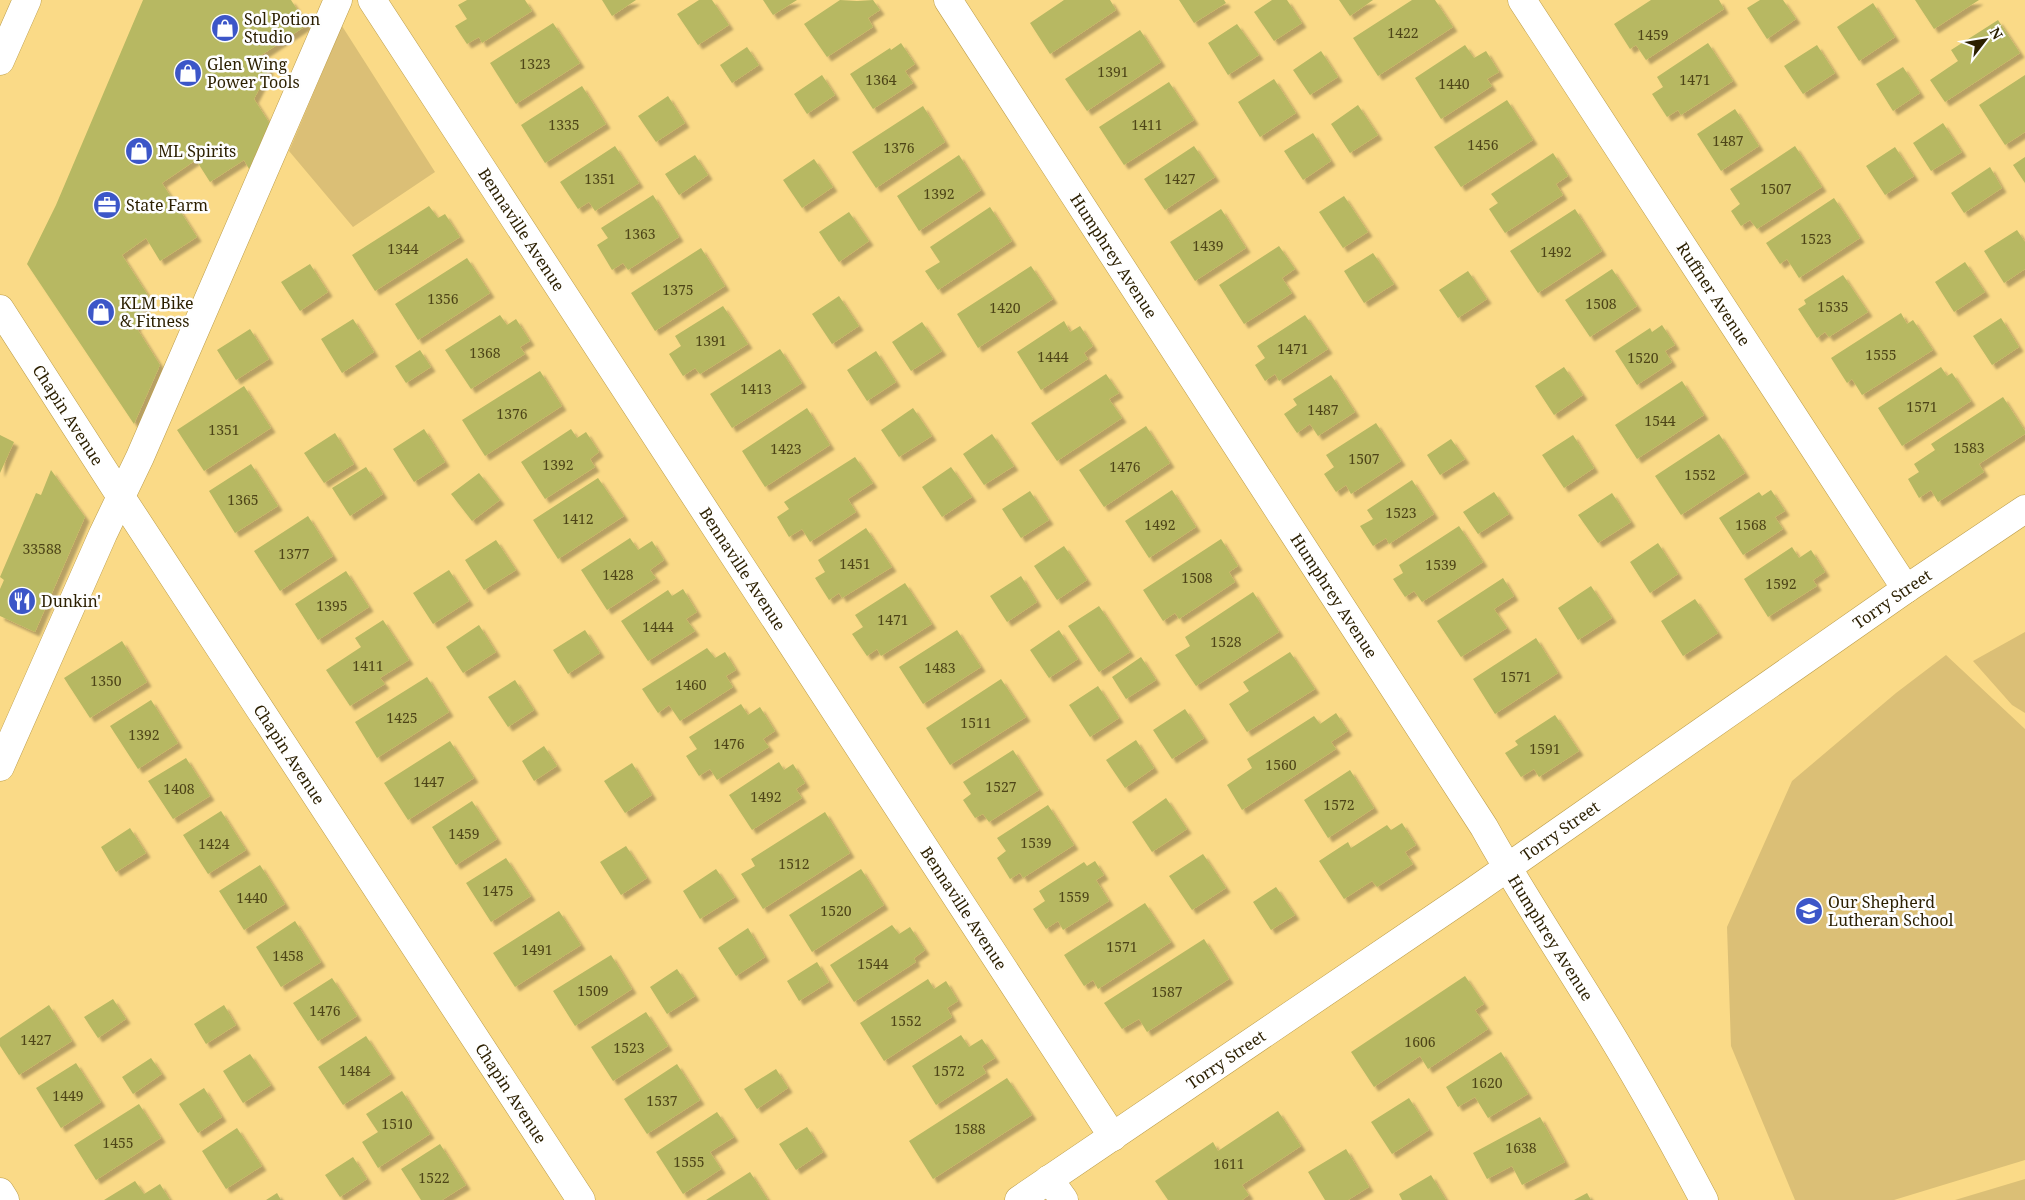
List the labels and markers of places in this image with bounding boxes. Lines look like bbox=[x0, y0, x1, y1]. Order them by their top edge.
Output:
place label: Sol Potion Studio bbox=[244, 8, 320, 48]
shop icon: Sol Potion Studio bbox=[210, 13, 240, 43]
place label: Glen Wing Power Tools bbox=[207, 53, 300, 93]
shop icon: Glen Wing Power Tools bbox=[173, 58, 203, 88]
shop icon: ML Spirits bbox=[124, 136, 154, 166]
place label: ML Spirits bbox=[158, 140, 236, 162]
office icon: State Farm bbox=[92, 190, 122, 220]
place label: State Farm bbox=[126, 194, 208, 216]
place label: KLM Bike & Fitness bbox=[120, 292, 194, 332]
shop icon: KLM Bike & Fitness bbox=[86, 297, 116, 327]
restaurant icon: Dunkin' bbox=[7, 586, 37, 616]
place label: Dunkin' bbox=[41, 590, 101, 612]
place label: Our Shepherd Lutheran School bbox=[1828, 891, 1953, 931]
school or university icon: Our Shepherd Lutheran School bbox=[1794, 896, 1824, 926]

